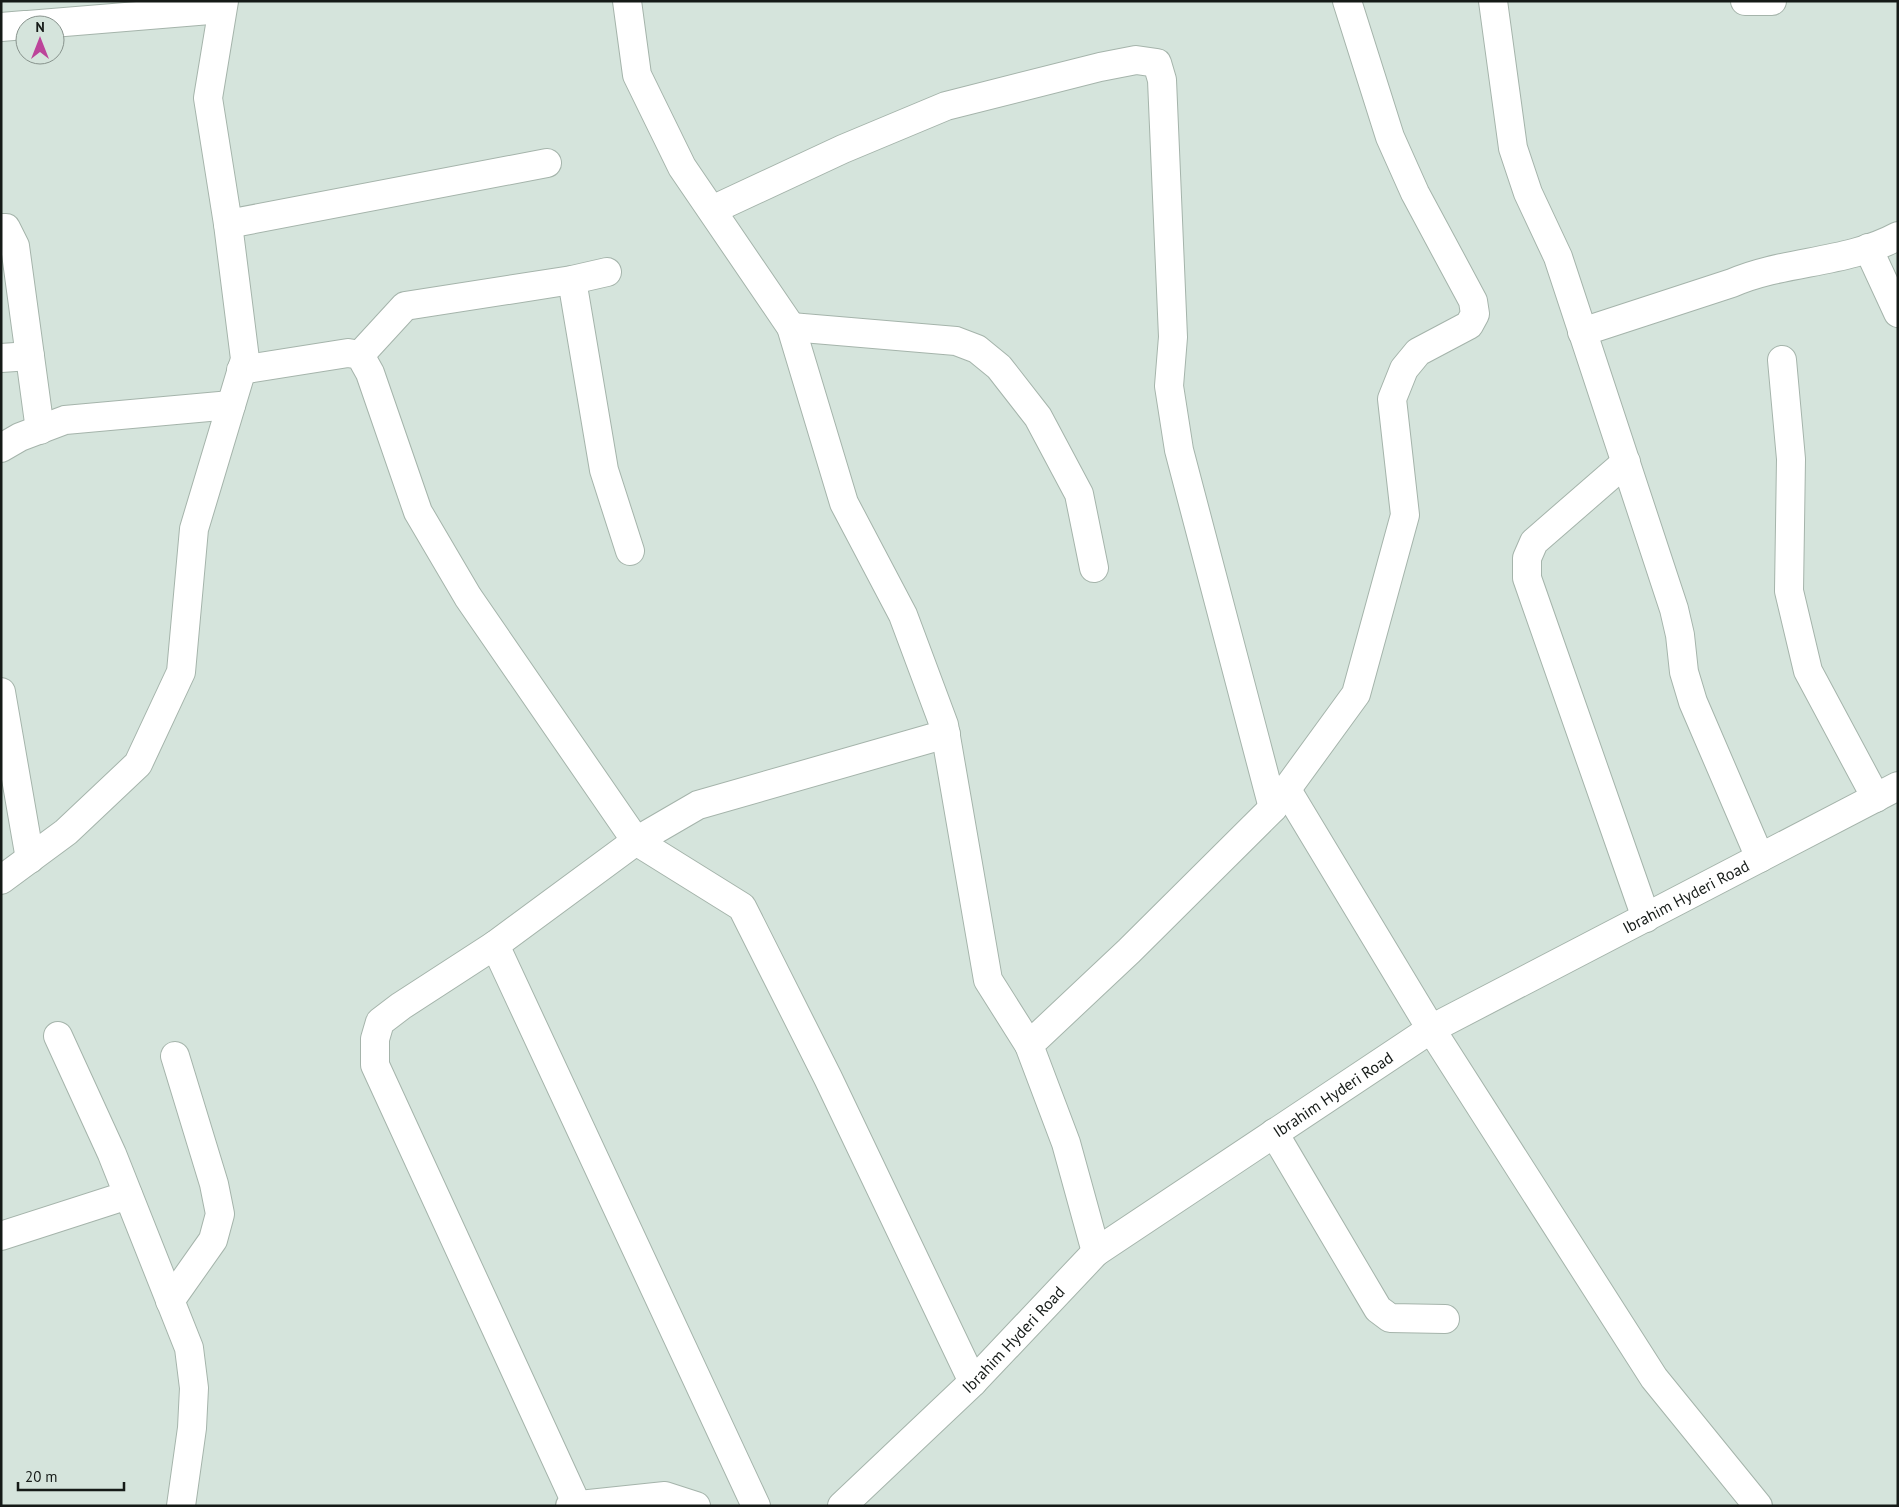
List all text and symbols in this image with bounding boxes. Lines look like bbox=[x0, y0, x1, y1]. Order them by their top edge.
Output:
north arrow bbox=[15, 15, 65, 65]
text: N bbox=[35, 18, 45, 36]
street label: Ibrahim Hyderi Road bbox=[1619, 855, 1752, 938]
street label: Ibrahim Hyderi Road bbox=[1269, 1047, 1397, 1141]
street label: Ibrahim Hyderi Road bbox=[958, 1282, 1069, 1397]
scale bar bbox=[18, 1460, 124, 1492]
text: 20 m bbox=[25, 1467, 58, 1486]

